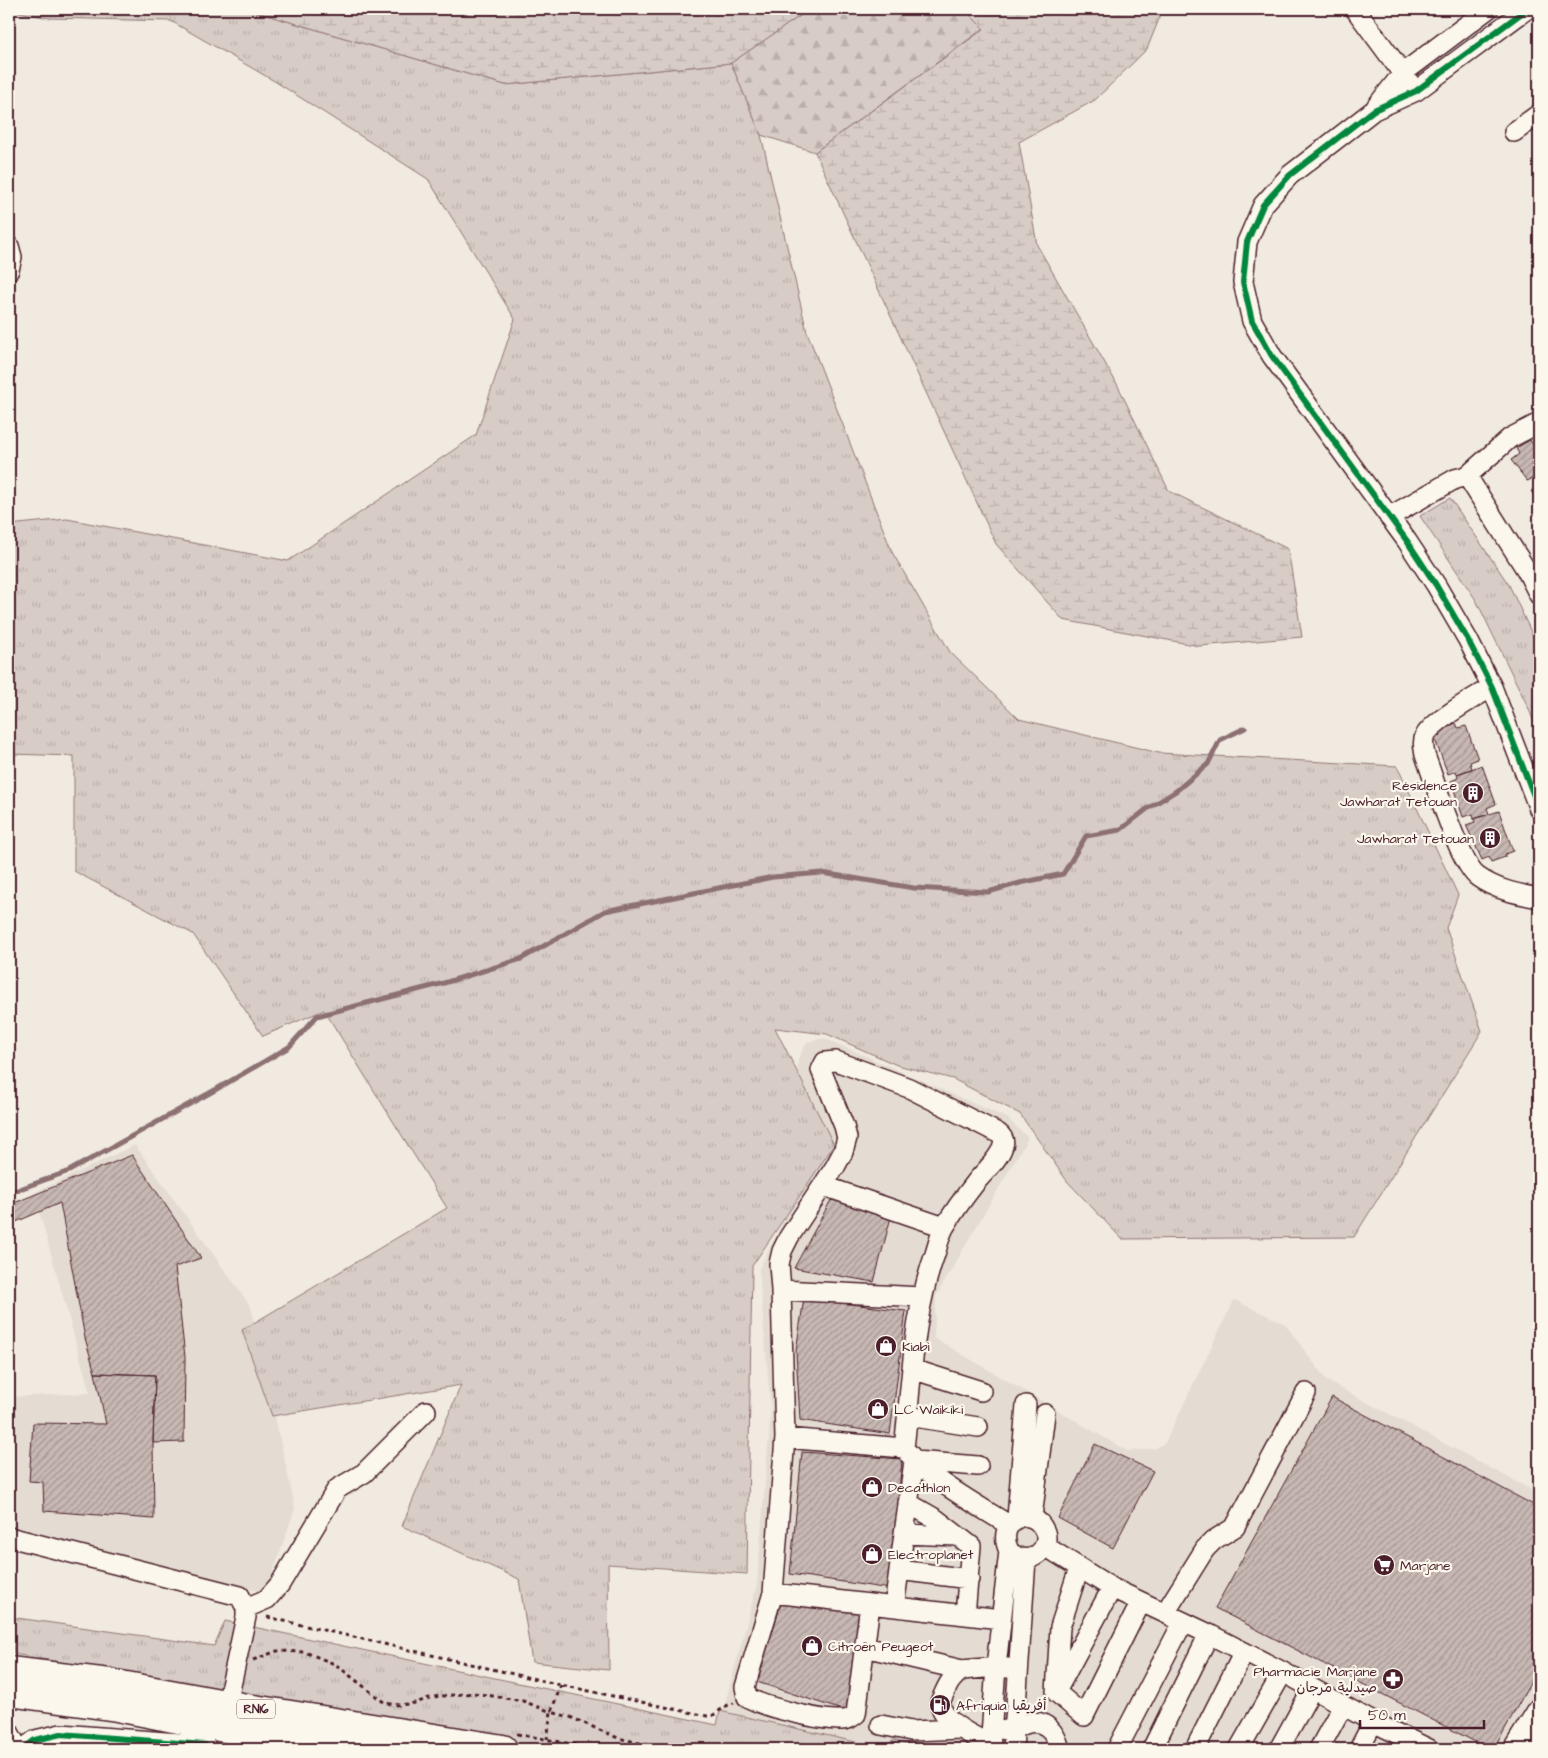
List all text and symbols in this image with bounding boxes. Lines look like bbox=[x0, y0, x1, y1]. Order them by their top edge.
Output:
place label: Résidence Jawharat Tetouan bbox=[1340, 776, 1457, 812]
building icon: Résidence Jawharat Tetouan bbox=[1461, 781, 1485, 805]
building icon: Jawharat Tetouan bbox=[1478, 826, 1502, 850]
place label: Jawharat Tetouan bbox=[1357, 829, 1474, 849]
shop icon: Kiabi bbox=[874, 1334, 898, 1358]
place label: Kiabi bbox=[902, 1337, 930, 1357]
shop icon: LC Waikiki bbox=[866, 1397, 890, 1421]
place label: LC Waikiki bbox=[894, 1400, 963, 1420]
shop icon: Decathlon bbox=[860, 1475, 884, 1499]
place label: Decathlon bbox=[888, 1478, 950, 1498]
shop icon: Electroplanet bbox=[860, 1542, 884, 1566]
place label: Electroplanet bbox=[888, 1545, 974, 1565]
supermarket icon: Marjane bbox=[1372, 1553, 1396, 1577]
place label: Marjane bbox=[1400, 1556, 1451, 1576]
shop icon: Citroën Peugeot bbox=[800, 1634, 824, 1658]
place label: Citroën Peugeot bbox=[828, 1637, 934, 1657]
place label: Pharmacie Marjane صيدلية مرجان bbox=[1254, 1662, 1377, 1698]
pharmacy icon: Pharmacie Marjane صيدلية مرجان bbox=[1381, 1667, 1405, 1691]
fuel station icon: Afriquia أفريقيا bbox=[928, 1693, 952, 1717]
place label: Afriquia أفريقيا bbox=[956, 1696, 1047, 1716]
scale bar bbox=[1360, 1698, 1484, 1730]
road number: RN16 bbox=[237, 1700, 275, 1718]
text: 50 m bbox=[1368, 1705, 1406, 1726]

